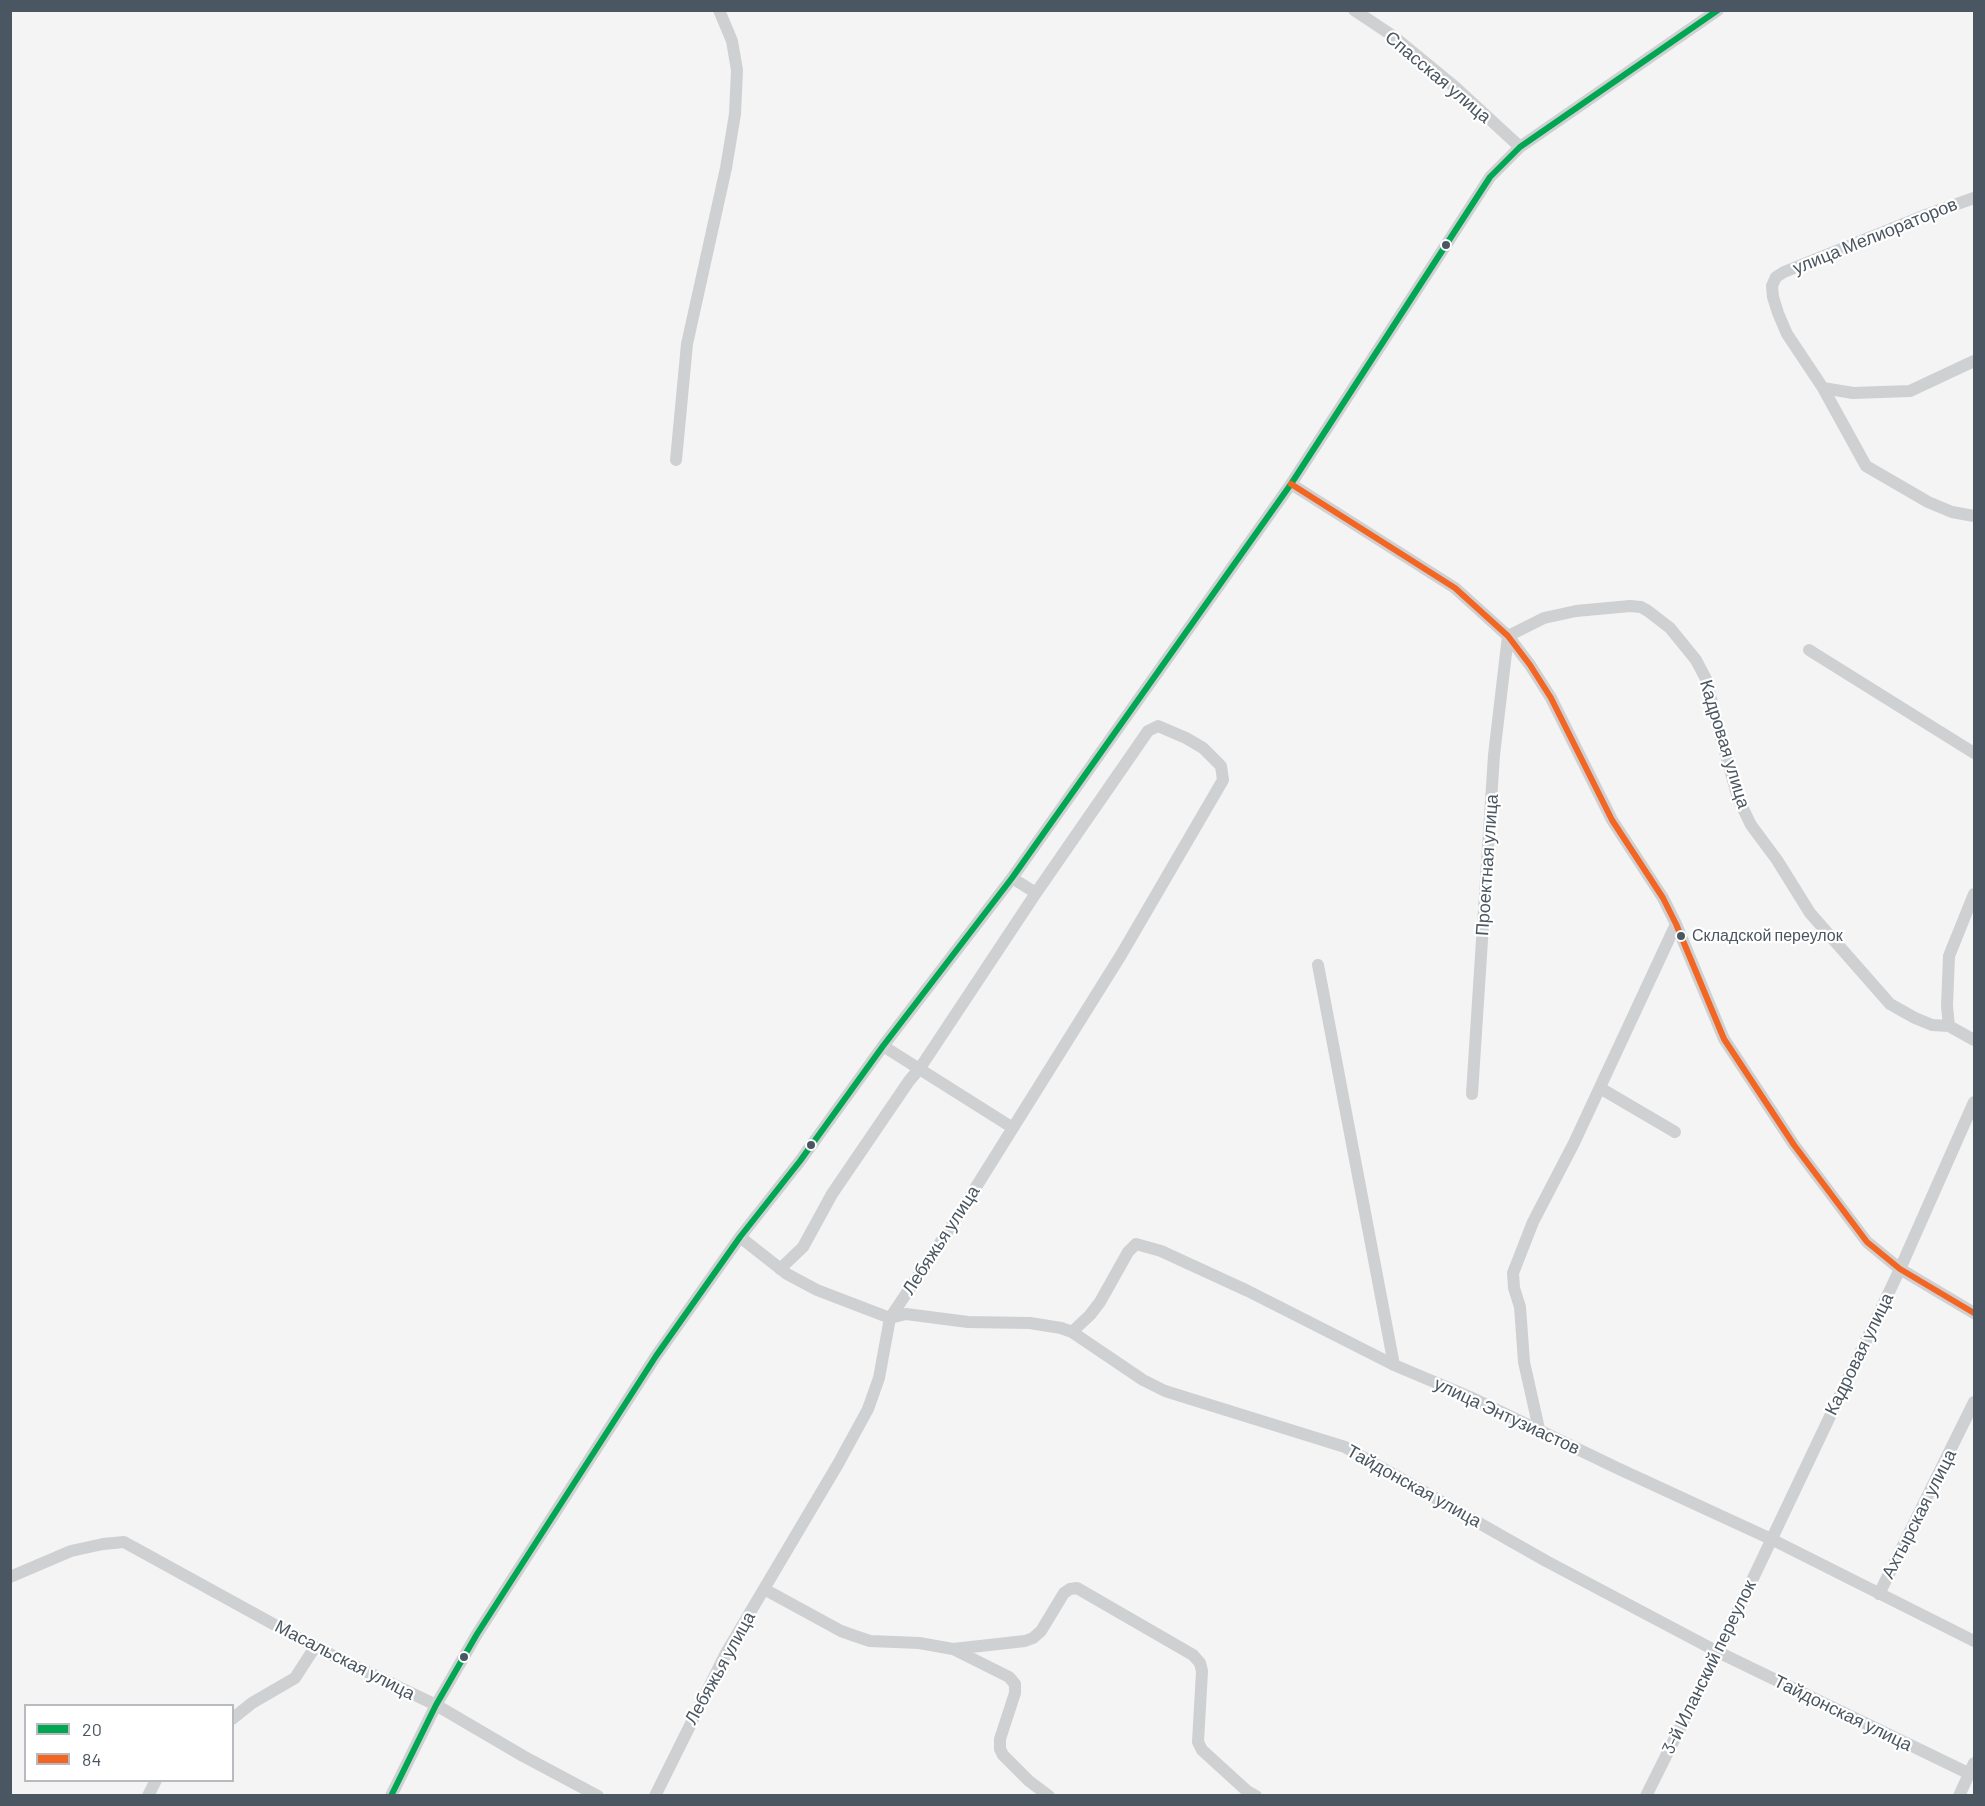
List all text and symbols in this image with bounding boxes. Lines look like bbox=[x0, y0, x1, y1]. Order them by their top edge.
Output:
street label: Спасская улица bbox=[1381, 26, 1495, 128]
street label: улица Мелиораторов bbox=[1790, 193, 1960, 279]
unlabelled marker bbox=[1440, 239, 1452, 251]
street label: Кадровая улица bbox=[1695, 677, 1755, 811]
street label: Проектная улица bbox=[1471, 793, 1503, 937]
place label: Складской переулок bbox=[1692, 926, 1843, 946]
marker: Складской переулок bbox=[1675, 930, 1687, 942]
unlabelled marker bbox=[805, 1139, 817, 1151]
street label: Лебяжья улица bbox=[898, 1181, 984, 1299]
street label: Кадровая улица bbox=[1820, 1289, 1898, 1419]
street label: улица Энтузиастов bbox=[1431, 1373, 1583, 1459]
street label: Тайдонская улица bbox=[1343, 1440, 1485, 1532]
street label: Ахтырская улица bbox=[1877, 1446, 1961, 1582]
street label: 3-й Иланский переулок bbox=[1657, 1577, 1761, 1757]
street label: Лебяжья улица bbox=[680, 1608, 760, 1728]
street label: Масальская улица bbox=[271, 1615, 419, 1705]
unlabelled marker bbox=[458, 1651, 470, 1663]
street label: Тайдонская улица bbox=[1770, 1670, 1916, 1756]
legend bbox=[24, 1704, 234, 1782]
text: 20 bbox=[82, 1718, 102, 1740]
text: 84 bbox=[82, 1748, 101, 1770]

